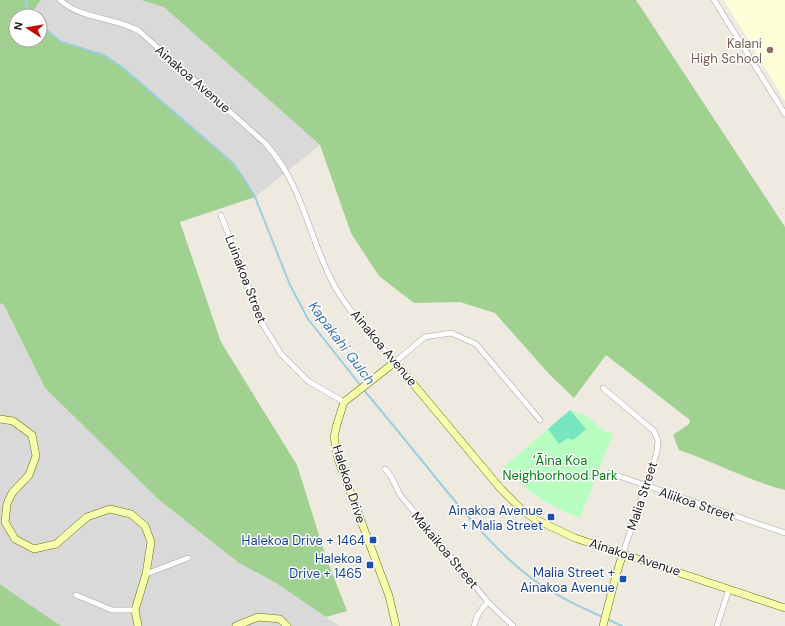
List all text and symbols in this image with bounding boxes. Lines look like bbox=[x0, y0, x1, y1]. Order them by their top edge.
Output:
north arrow bbox=[8, 8, 48, 48]
text: N bbox=[11, 21, 26, 31]
place label: Kalani High School bbox=[691, 35, 762, 67]
street label: Ainakoa Avenue bbox=[152, 41, 234, 117]
marker: Kalani High School bbox=[765, 45, 775, 55]
street label: Luinakoa Street bbox=[221, 232, 271, 326]
water label: Kapakahi Gulch bbox=[305, 298, 379, 388]
street label: Ainakoa Avenue bbox=[347, 306, 421, 390]
street label: Halekoa Drive bbox=[328, 443, 370, 525]
park label: ‘Āina Koa Neighborhood Park bbox=[502, 452, 618, 484]
street label: Malia Street bbox=[623, 459, 661, 533]
street label: Aliikoa Street bbox=[657, 483, 737, 525]
place label: Ainakoa Avenue + Malia Street bbox=[448, 502, 543, 534]
street label: Makaikoa Street bbox=[408, 508, 482, 592]
marker: Ainakoa Avenue + Malia Street bbox=[546, 512, 556, 522]
place label: Halekoa Drive + 1464 bbox=[242, 532, 365, 549]
street label: Ainakoa Avenue bbox=[587, 534, 683, 580]
marker: Halekoa Drive + 1464 bbox=[368, 535, 378, 545]
place label: Halekoa Drive + 1465 bbox=[289, 550, 362, 582]
marker: Halekoa Drive + 1465 bbox=[365, 560, 375, 570]
place label: Malia Street + Ainakoa Avenue bbox=[520, 564, 615, 596]
marker: Malia Street + Ainakoa Avenue bbox=[618, 574, 628, 584]

